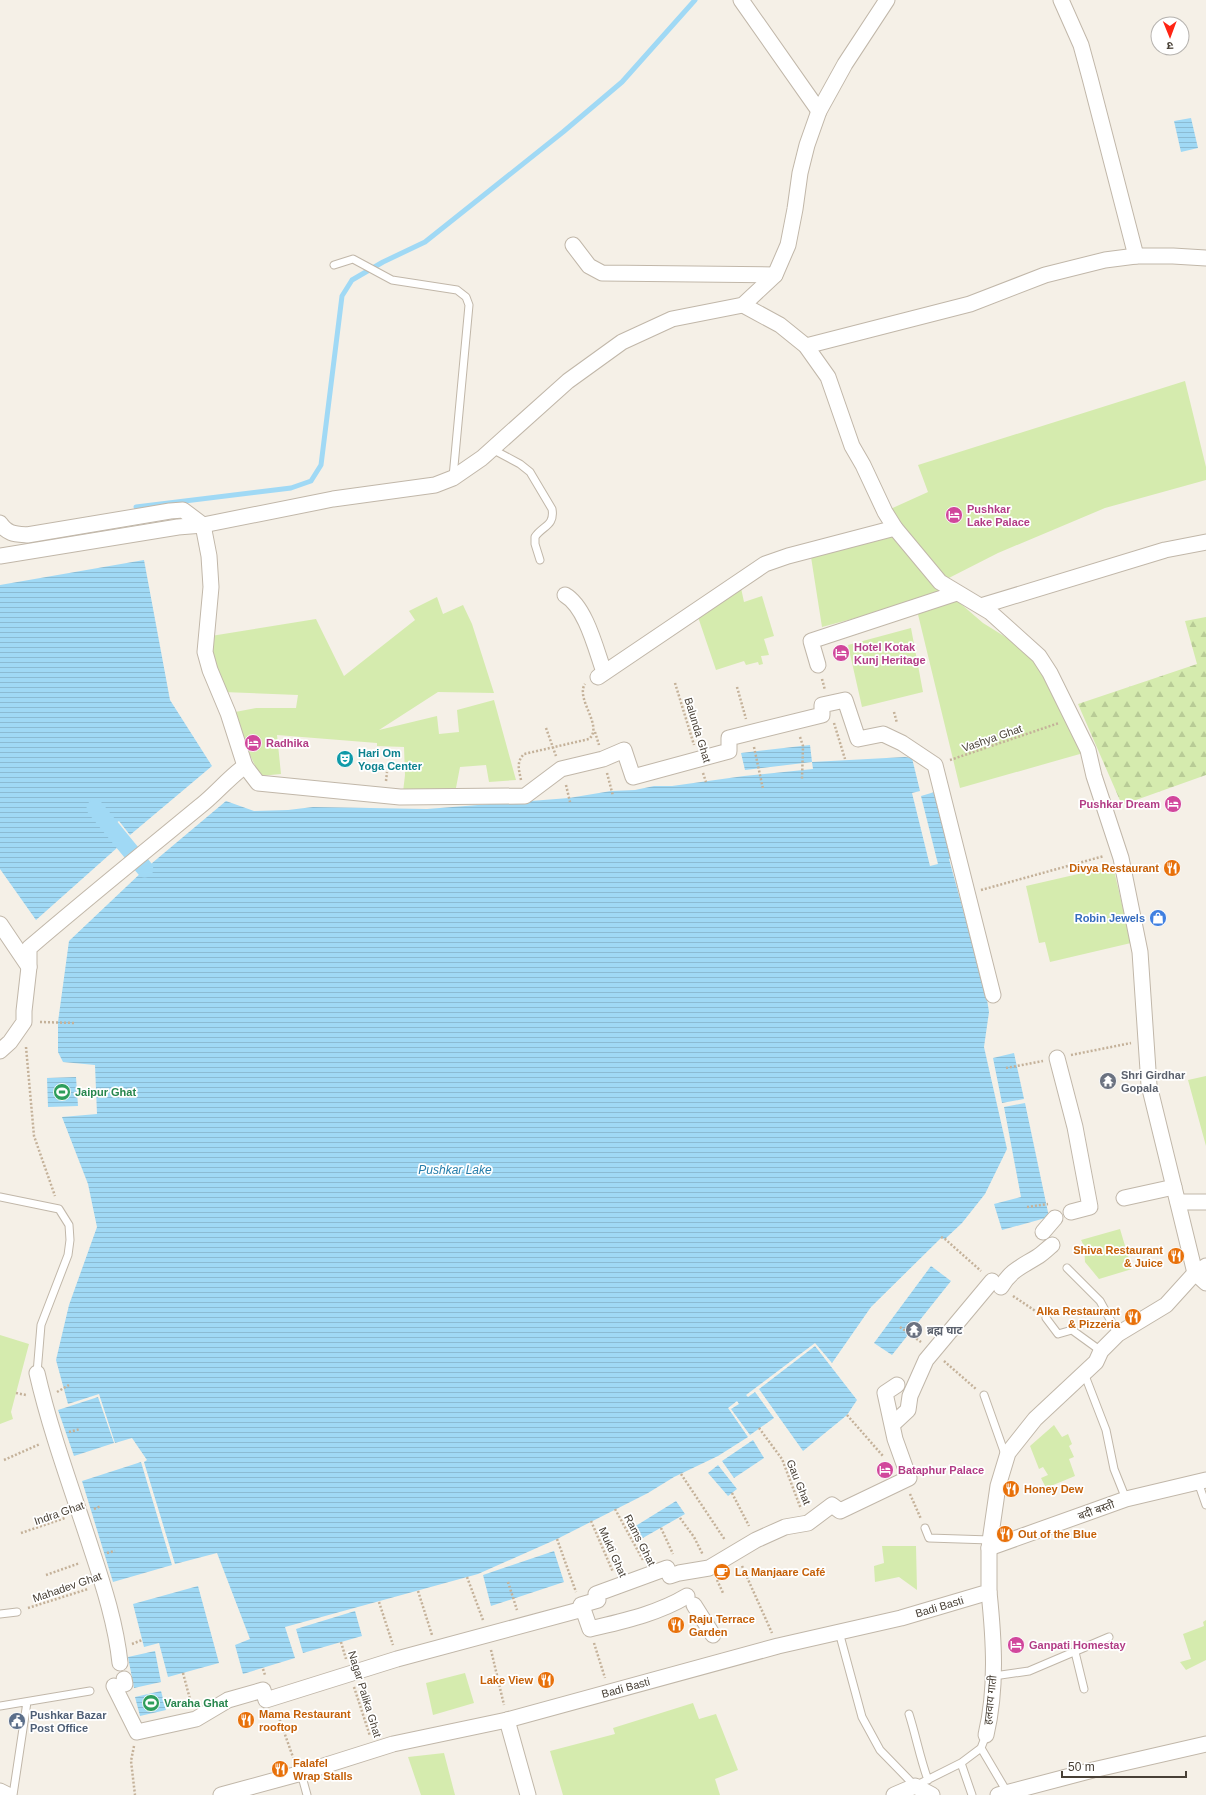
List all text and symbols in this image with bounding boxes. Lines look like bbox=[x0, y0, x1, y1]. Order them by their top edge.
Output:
north arrow bbox=[1150, 16, 1190, 56]
text: उ bbox=[1166, 40, 1173, 52]
place label: Pushkar Lake Palace bbox=[967, 503, 1030, 528]
hotel icon: Pushkar Lake Palace bbox=[944, 505, 964, 525]
place label: Hotel Kotak Kunj Heritage bbox=[854, 641, 926, 666]
hotel icon: Hotel Kotak Kunj Heritage bbox=[831, 643, 851, 663]
street label: Balunda Ghat bbox=[682, 696, 714, 764]
street label: Vashya Ghat bbox=[960, 722, 1024, 754]
hotel icon: Radhika bbox=[243, 733, 263, 753]
place label: Radhika bbox=[266, 737, 310, 749]
place label: Hari Om Yoga Center bbox=[358, 747, 423, 772]
theatre icon: Hari Om Yoga Center bbox=[335, 749, 355, 769]
hotel icon: Pushkar Dream bbox=[1163, 794, 1183, 814]
place label: Pushkar Dream bbox=[1079, 798, 1160, 810]
restaurant icon: Divya Restaurant bbox=[1162, 858, 1182, 878]
place label: Divya Restaurant bbox=[1069, 862, 1159, 874]
shop icon: Robin Jewels bbox=[1148, 908, 1168, 928]
place label: Robin Jewels bbox=[1075, 912, 1145, 924]
place label: Shri Girdhar Gopala bbox=[1121, 1069, 1186, 1094]
temple icon: Shri Girdhar Gopala bbox=[1098, 1071, 1118, 1091]
sports icon: Jaipur Ghat bbox=[52, 1082, 72, 1102]
place label: Jaipur Ghat bbox=[75, 1086, 136, 1098]
water label: Pushkar Lake bbox=[418, 1163, 492, 1177]
place label: Shiva Restaurant & Juice bbox=[1073, 1244, 1163, 1269]
restaurant icon: Shiva Restaurant & Juice bbox=[1166, 1246, 1186, 1266]
place label: Alka Restaurant & Pizzeria bbox=[1036, 1305, 1121, 1330]
restaurant icon: Alka Restaurant & Pizzeria bbox=[1123, 1307, 1143, 1327]
temple icon: ब्रह्म घाट bbox=[904, 1320, 924, 1340]
place label: ब्रह्म घाट bbox=[927, 1324, 964, 1337]
street label: Gau Ghat bbox=[785, 1458, 813, 1506]
hotel icon: Bataphur Palace bbox=[875, 1460, 895, 1480]
place label: Bataphur Palace bbox=[898, 1464, 984, 1476]
restaurant icon: Honey Dew bbox=[1001, 1479, 1021, 1499]
place label: Honey Dew bbox=[1024, 1483, 1084, 1495]
street label: बदी बस्ती bbox=[1076, 1498, 1116, 1522]
street label: Indra Ghat bbox=[32, 1499, 86, 1527]
street label: Rams Ghat bbox=[622, 1512, 658, 1568]
restaurant icon: Out of the Blue bbox=[995, 1524, 1015, 1544]
street label: Mukti Ghat bbox=[597, 1525, 629, 1579]
place label: Out of the Blue bbox=[1018, 1528, 1097, 1540]
cafe icon: La Manjaare Café bbox=[712, 1562, 732, 1582]
place label: La Manjaare Café bbox=[735, 1566, 825, 1578]
street label: Mahadev Ghat bbox=[31, 1570, 103, 1604]
street label: Badi Basti bbox=[914, 1594, 965, 1619]
place label: Raju Terrace Garden bbox=[689, 1613, 755, 1638]
restaurant icon: Raju Terrace Garden bbox=[666, 1615, 686, 1635]
hotel icon: Ganpati Homestay bbox=[1006, 1635, 1026, 1655]
place label: Ganpati Homestay bbox=[1029, 1639, 1126, 1651]
street label: Nagar Palika Ghat bbox=[346, 1649, 384, 1739]
restaurant icon: Lake View bbox=[536, 1670, 556, 1690]
place label: Lake View bbox=[480, 1674, 533, 1686]
street label: हलवाय गाती bbox=[981, 1674, 999, 1725]
street label: Badi Basti bbox=[600, 1675, 651, 1700]
sports icon: Varaha Ghat bbox=[141, 1693, 161, 1713]
place label: Varaha Ghat bbox=[164, 1697, 229, 1709]
place label: Mama Restaurant rooftop bbox=[259, 1708, 351, 1733]
place label: Pushkar Bazar Post Office bbox=[30, 1709, 107, 1734]
restaurant icon: Mama Restaurant rooftop bbox=[236, 1710, 256, 1730]
public building icon: Pushkar Bazar Post Office bbox=[7, 1711, 27, 1731]
scale bar bbox=[1062, 1753, 1186, 1779]
place label: Falafel Wrap Stalls bbox=[293, 1757, 353, 1782]
restaurant icon: Falafel Wrap Stalls bbox=[270, 1759, 290, 1779]
text: 50 m bbox=[1068, 1760, 1095, 1774]

